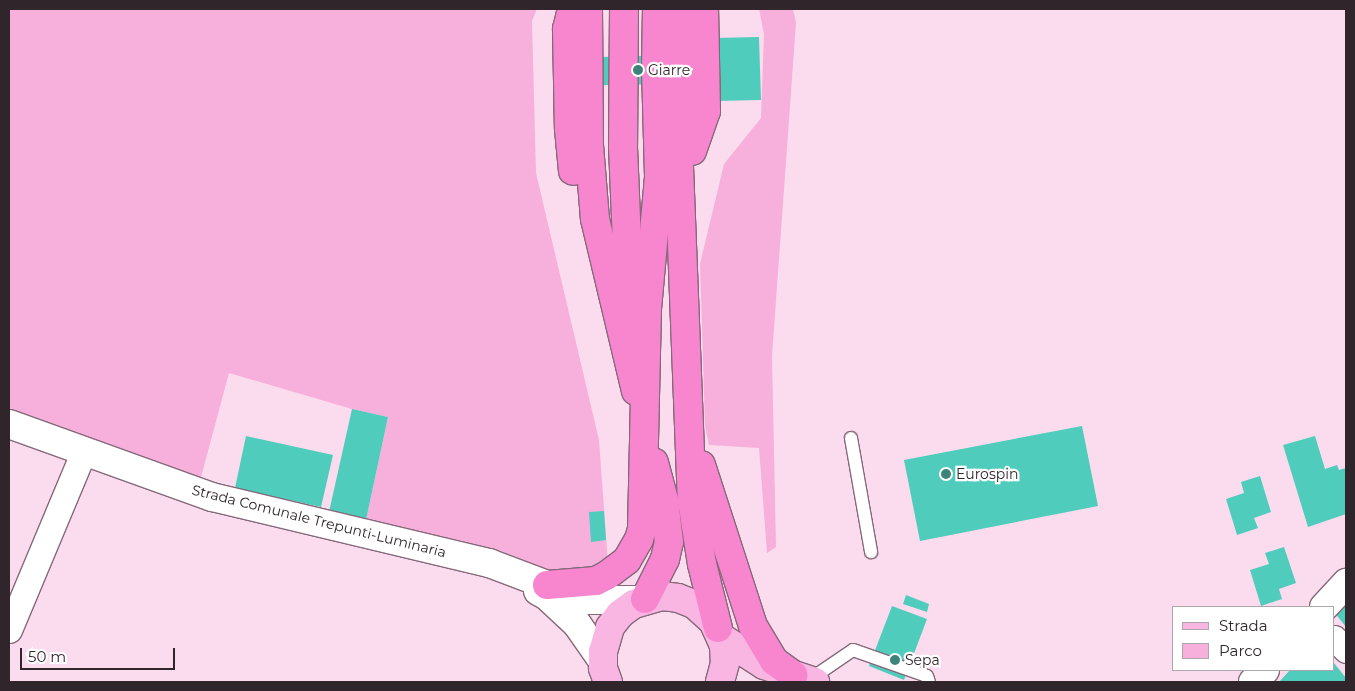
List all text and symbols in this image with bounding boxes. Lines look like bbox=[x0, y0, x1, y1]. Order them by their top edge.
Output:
place label: Giarre bbox=[648, 62, 690, 78]
marker: Giarre bbox=[632, 64, 644, 76]
place label: Eurospin bbox=[956, 466, 1018, 482]
marker: Eurospin bbox=[940, 468, 952, 480]
street label: Strada Comunale Trepunti-Luminaria bbox=[190, 481, 448, 561]
legend bbox=[1172, 606, 1335, 671]
text: Strada bbox=[1219, 616, 1268, 635]
scale bar bbox=[22, 638, 178, 670]
text: Parco bbox=[1219, 641, 1262, 660]
text: 50 m bbox=[28, 647, 66, 666]
place label: Sepa bbox=[905, 652, 940, 668]
marker: Sepa bbox=[889, 654, 901, 666]

